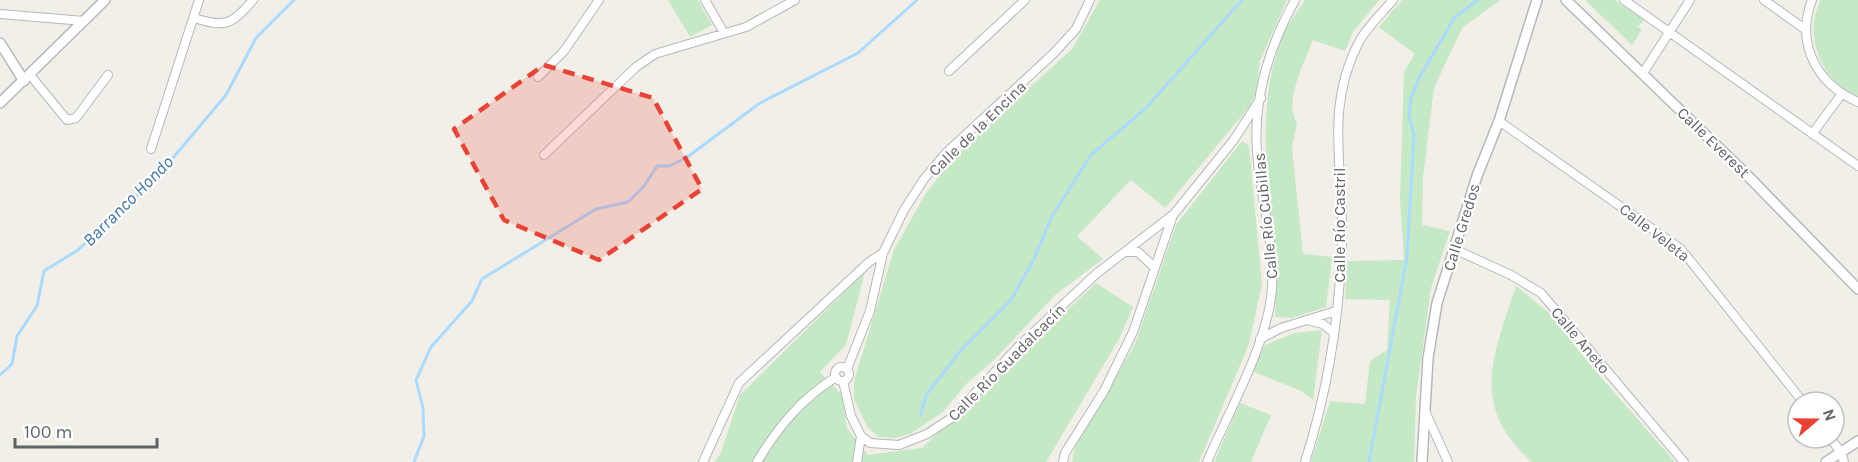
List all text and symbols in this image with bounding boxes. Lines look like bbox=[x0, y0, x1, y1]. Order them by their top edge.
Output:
street label: Calle de la Encina bbox=[925, 77, 1030, 180]
street label: Calle Everest bbox=[1674, 103, 1754, 182]
water label: Barranco Hondo bbox=[78, 151, 178, 251]
street label: Calle Río Cubillas bbox=[1249, 152, 1282, 280]
street label: Calle Río Castril bbox=[1330, 168, 1349, 282]
street label: Calle Gredos bbox=[1439, 181, 1484, 273]
street label: Calle Veleta bbox=[1616, 199, 1694, 266]
street label: Calle Río Guadalcacín bbox=[944, 300, 1069, 425]
street label: Calle Aneto bbox=[1547, 303, 1614, 378]
north arrow bbox=[1786, 390, 1846, 450]
text: N bbox=[1819, 406, 1841, 424]
scale bar bbox=[15, 411, 158, 449]
text: 100 m bbox=[24, 421, 72, 443]

